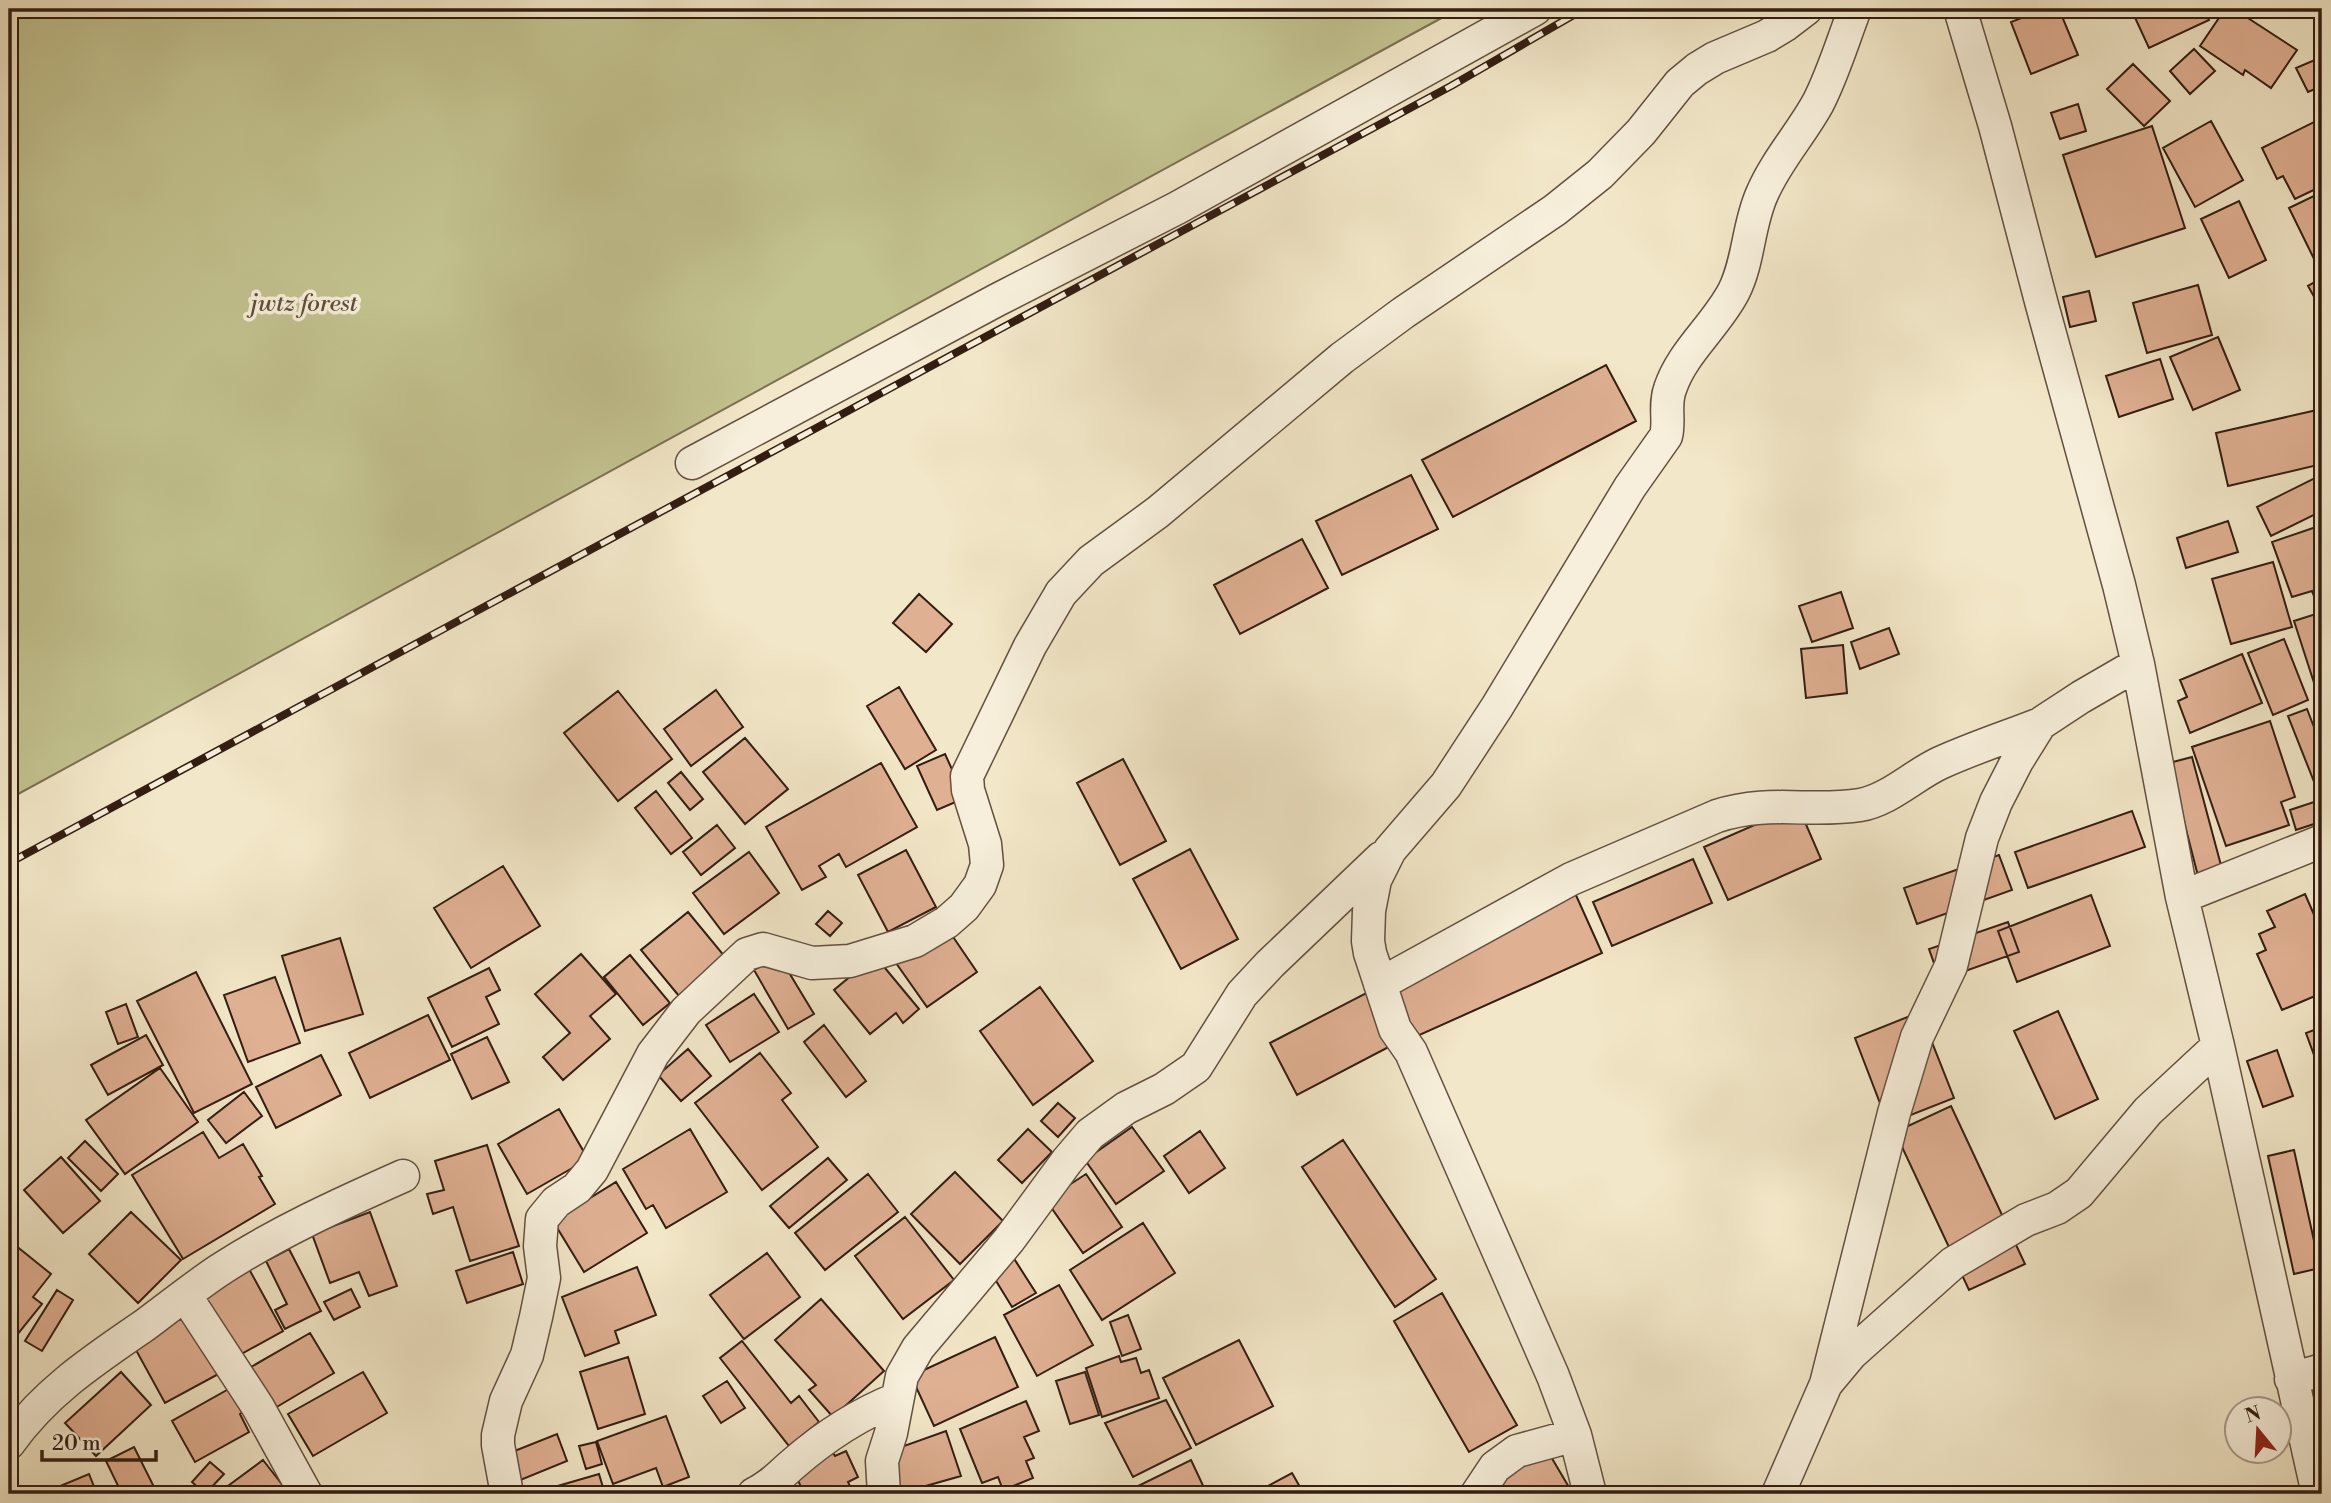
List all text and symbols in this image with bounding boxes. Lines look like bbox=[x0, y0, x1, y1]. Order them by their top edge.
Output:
park label: jwtz forest bbox=[247, 289, 359, 319]
north arrow bbox=[2222, 1394, 2292, 1464]
text: N bbox=[2242, 1401, 2264, 1429]
scale bar bbox=[42, 1419, 156, 1463]
text: 20 m bbox=[52, 1431, 101, 1457]

